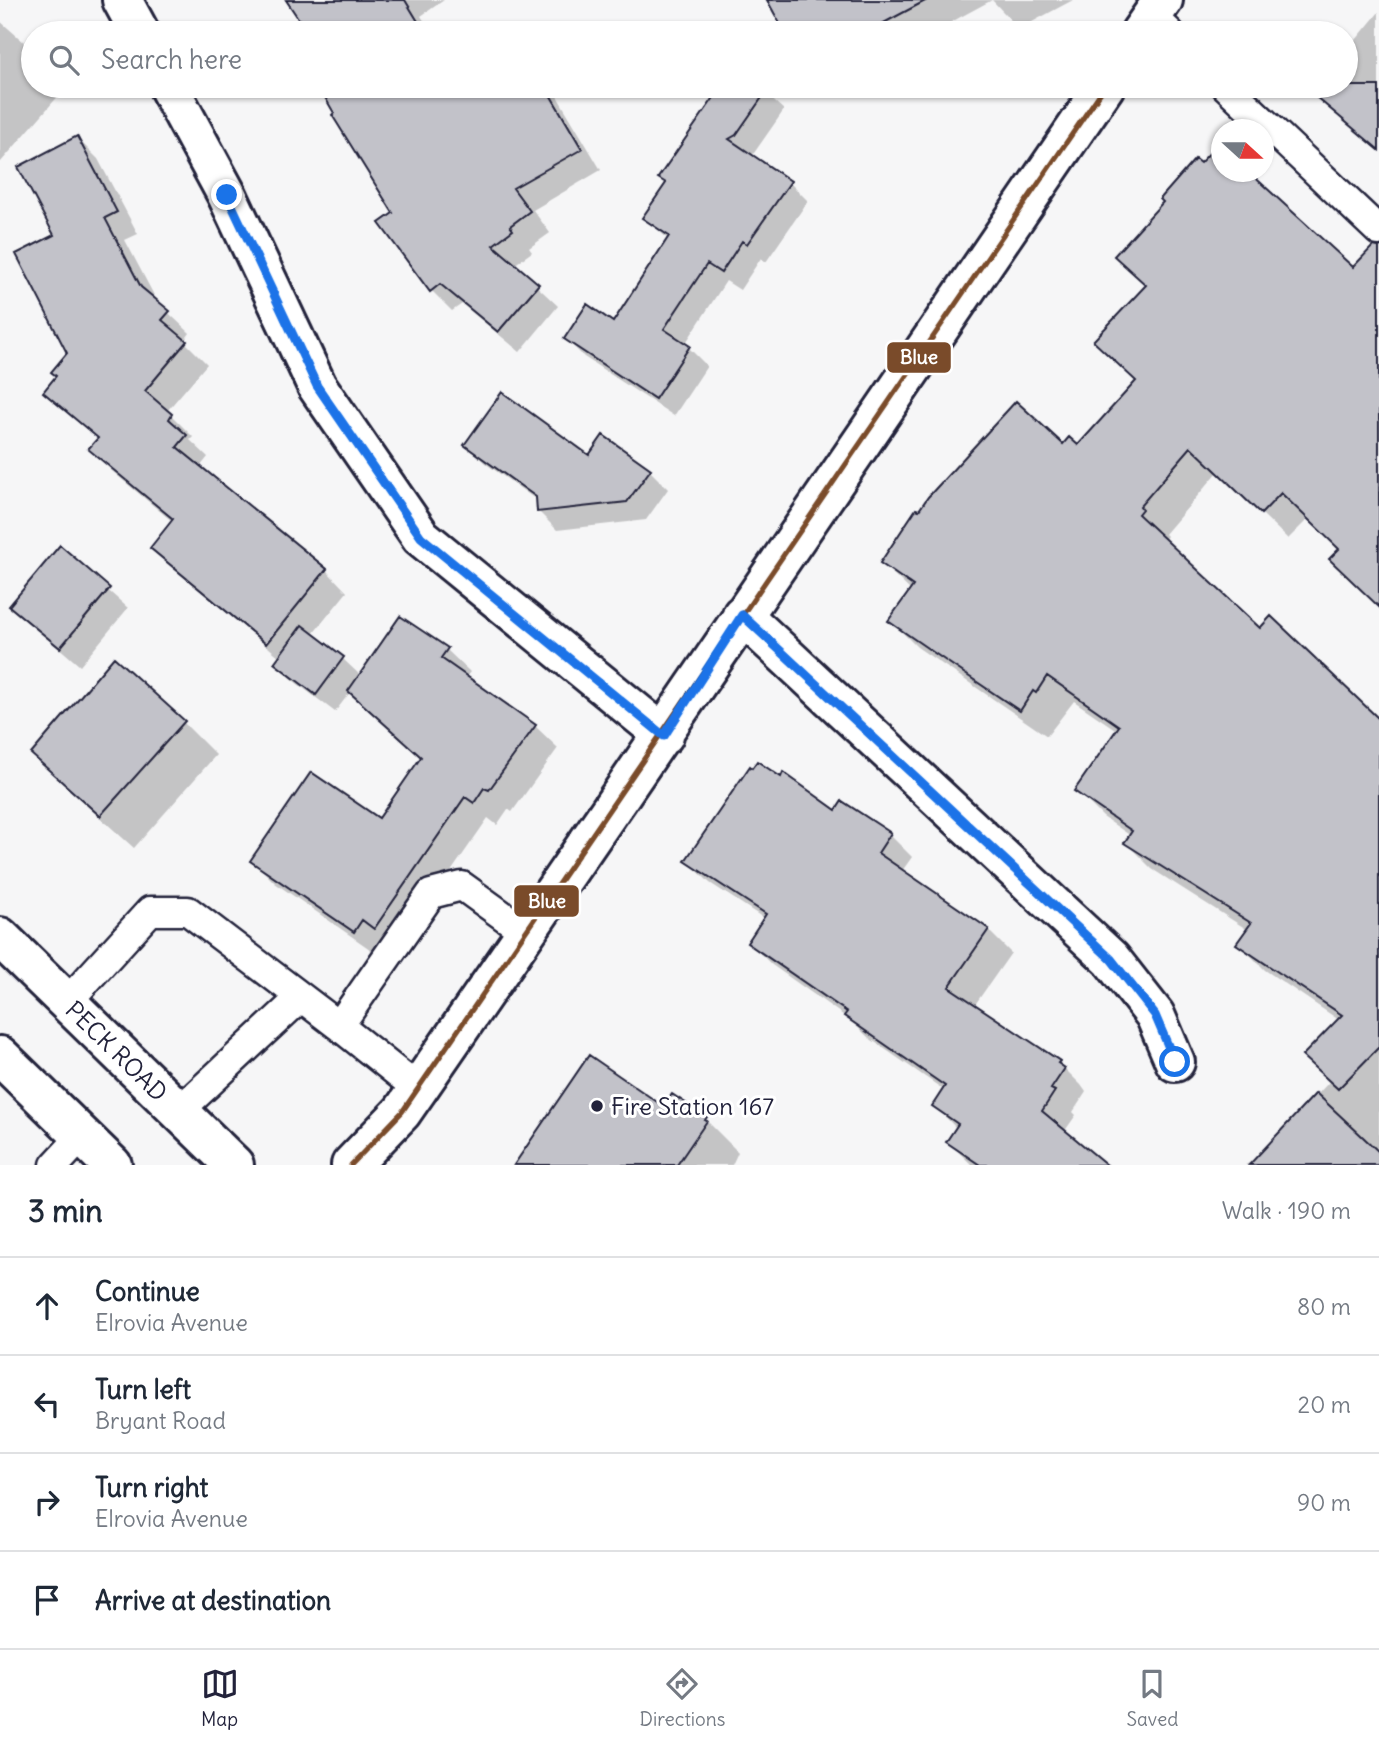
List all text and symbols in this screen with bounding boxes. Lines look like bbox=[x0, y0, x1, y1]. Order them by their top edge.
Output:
search box bbox=[21, 21, 1358, 98]
icon: search bbox=[45, 41, 83, 79]
text: Search here bbox=[101, 43, 242, 76]
north arrow bbox=[1211, 119, 1274, 182]
route end bbox=[211, 179, 242, 210]
line badge: Blue bbox=[886, 341, 952, 374]
text: Blue bbox=[900, 345, 938, 369]
line badge: Blue bbox=[513, 884, 580, 918]
text: Blue bbox=[528, 889, 566, 913]
street label: PECK ROAD bbox=[59, 994, 174, 1107]
route start bbox=[1159, 1046, 1190, 1077]
place label: Fire Station 167 bbox=[611, 1091, 774, 1121]
marker: Fire Station 167 bbox=[589, 1098, 605, 1114]
text: 3 min bbox=[28, 1192, 103, 1230]
text: Walk · 190 m bbox=[1222, 1196, 1351, 1225]
text: Continue bbox=[95, 1275, 200, 1308]
icon: ahead bbox=[28, 1287, 66, 1325]
text: 80 m bbox=[1297, 1292, 1351, 1321]
text: Elrovia Avenue bbox=[95, 1308, 248, 1337]
text: Turn left bbox=[95, 1373, 191, 1406]
icon: left bbox=[28, 1385, 66, 1423]
text: 20 m bbox=[1298, 1390, 1351, 1419]
text: Bryant Road bbox=[95, 1406, 226, 1435]
text: Turn right bbox=[95, 1471, 208, 1504]
icon: right bbox=[28, 1483, 66, 1521]
text: 90 m bbox=[1297, 1488, 1351, 1517]
text: Elrovia Avenue bbox=[95, 1504, 248, 1533]
icon: arrive bbox=[28, 1581, 66, 1619]
text: Arrive at destination bbox=[95, 1584, 331, 1617]
tab: Map bbox=[201, 1665, 239, 1731]
tab: Directions bbox=[640, 1665, 725, 1731]
tab: Saved bbox=[1126, 1665, 1178, 1731]

